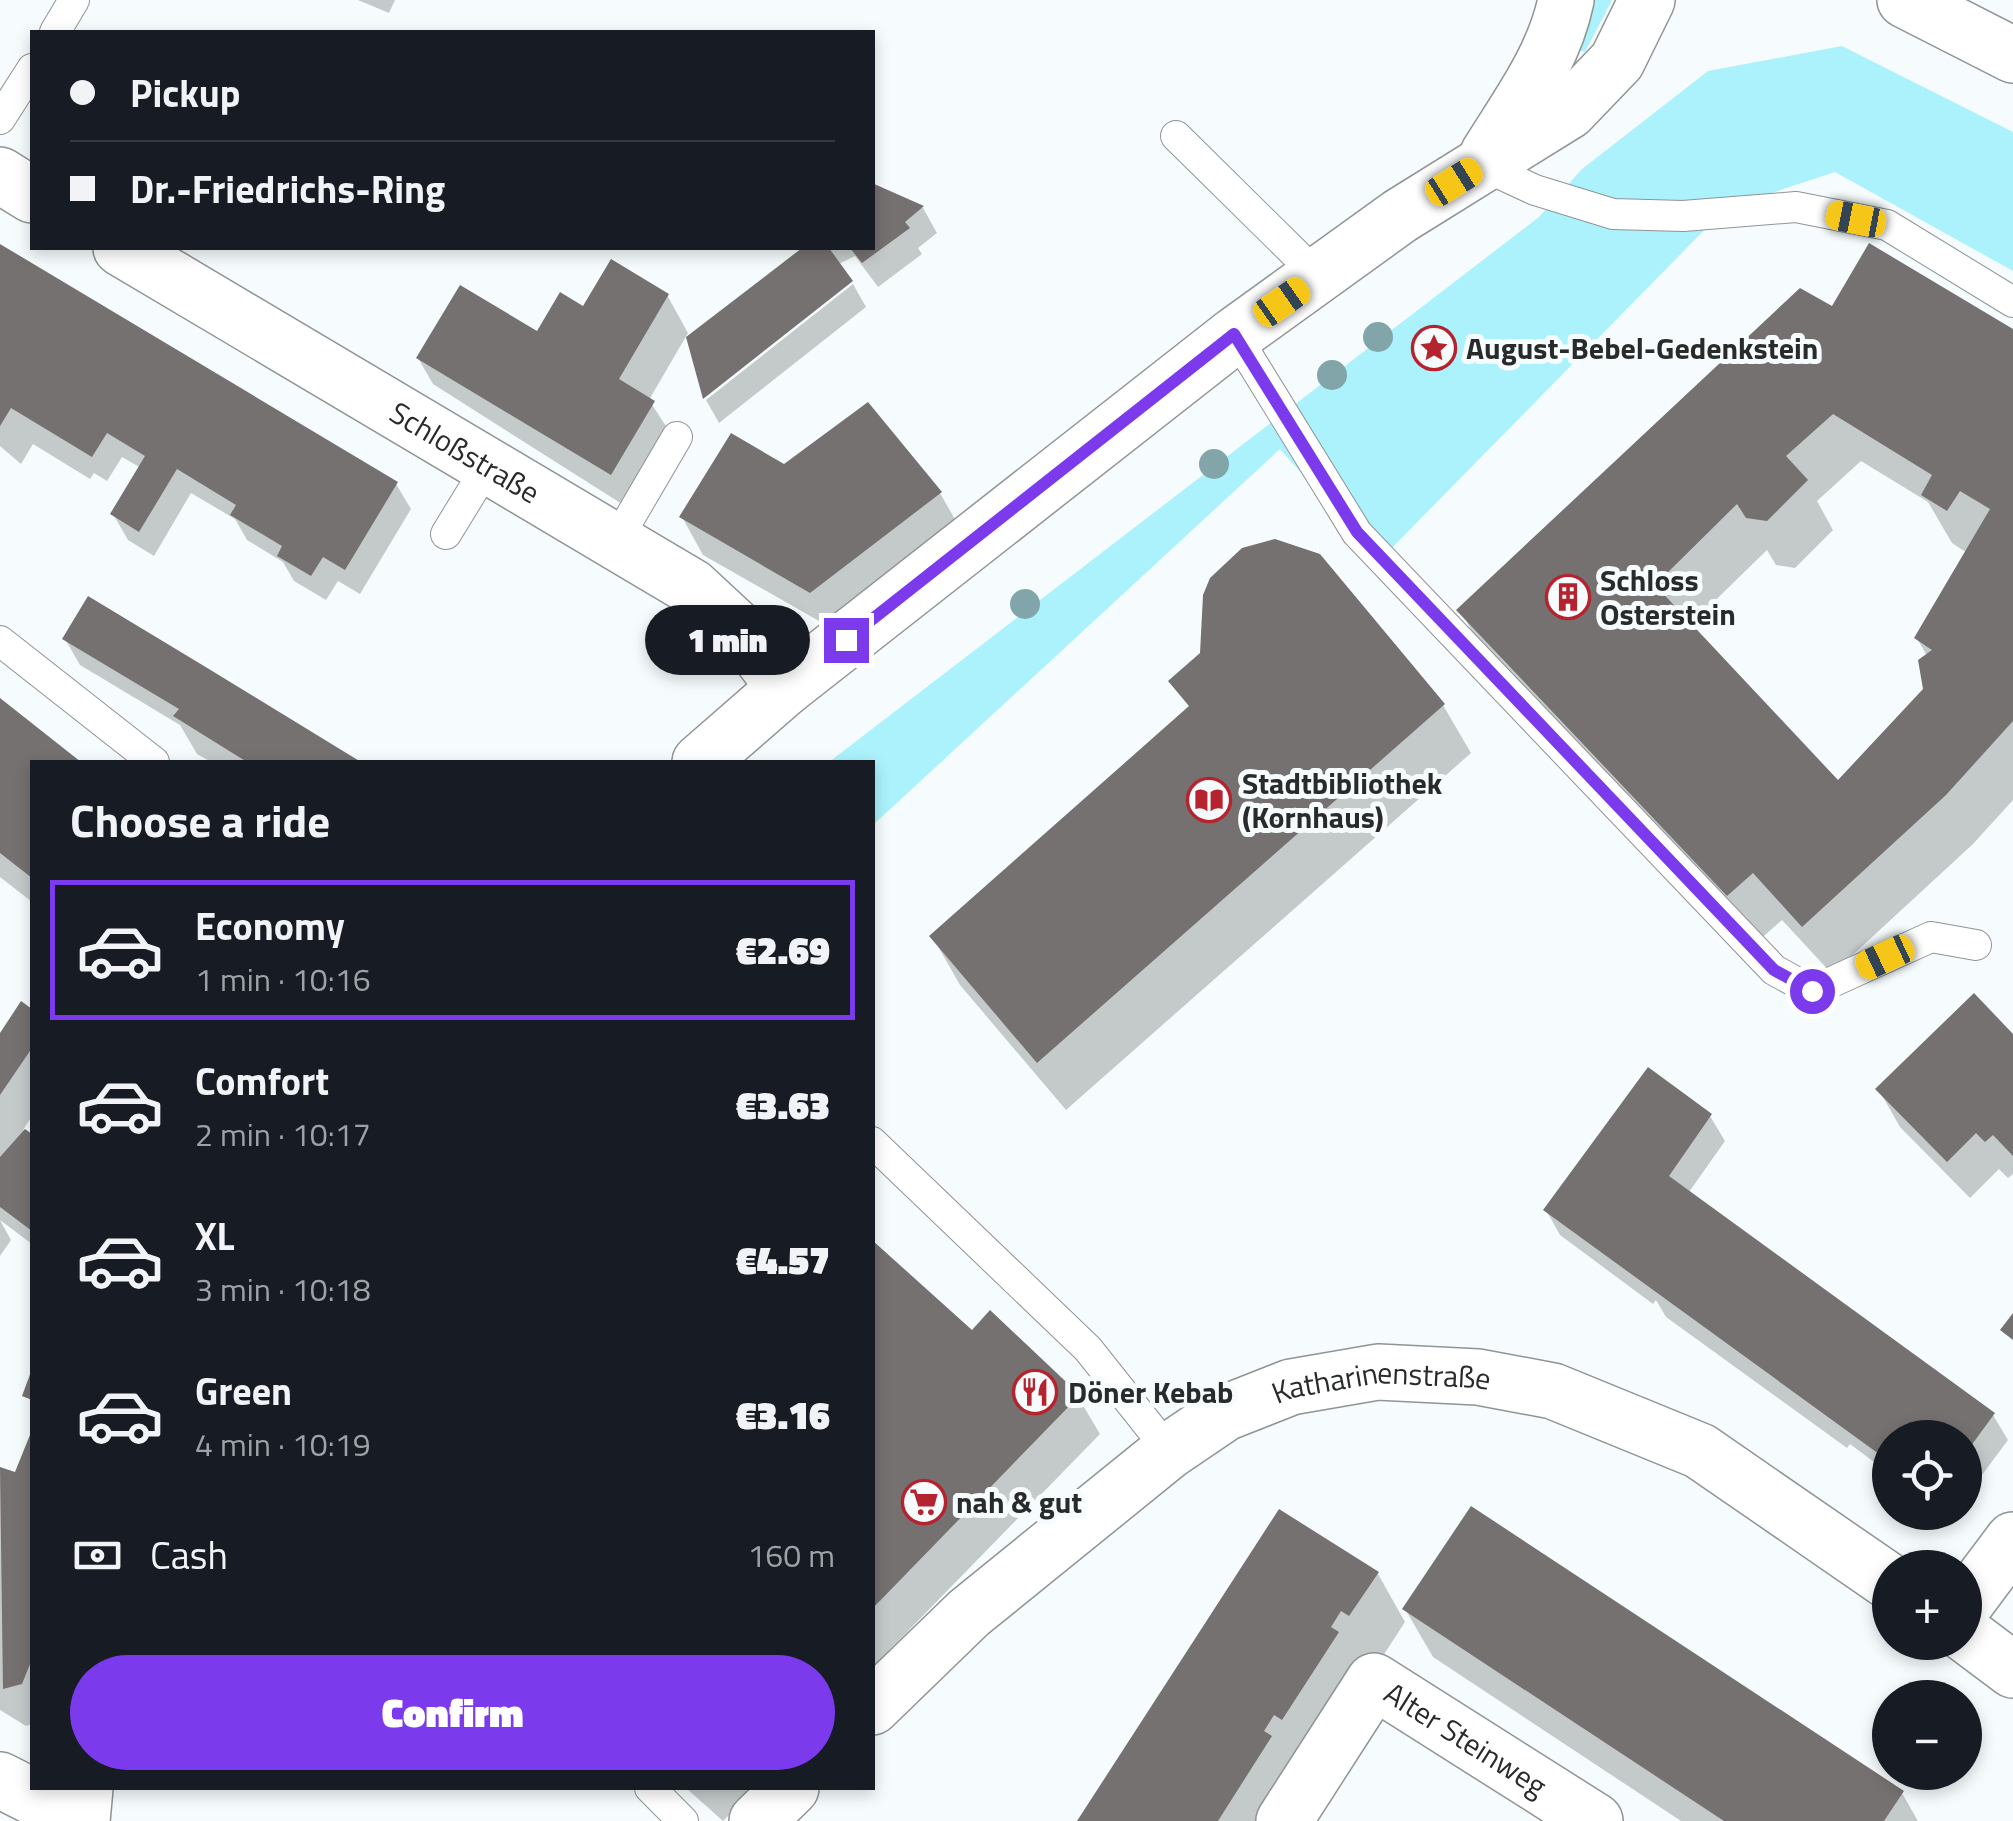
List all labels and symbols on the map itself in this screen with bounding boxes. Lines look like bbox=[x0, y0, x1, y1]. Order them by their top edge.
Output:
car bbox=[1421, 153, 1487, 211]
car bbox=[1824, 199, 1888, 239]
car bbox=[1249, 273, 1315, 331]
place icon: August-Bebel-Gedenkstein bbox=[1411, 325, 1457, 371]
place label: August-Bebel-Gedenkstein bbox=[1466, 325, 1818, 371]
street label: Schloßstraße bbox=[381, 390, 549, 515]
place label: Schloss Osterstein bbox=[1600, 557, 1736, 637]
building icon: Schloss Osterstein bbox=[1545, 574, 1591, 620]
callout: 1 min bbox=[646, 605, 811, 675]
route end bbox=[824, 618, 869, 663]
place label: Stadtbibliothek (Kornhaus) bbox=[1242, 760, 1443, 840]
library icon: Stadtbibliothek (Kornhaus) bbox=[1186, 777, 1232, 823]
car bbox=[1851, 931, 1919, 983]
route start bbox=[1790, 969, 1835, 1014]
street label: Katharinenstraße bbox=[1265, 1349, 1495, 1415]
restaurant icon: Döner Kebab bbox=[1012, 1369, 1058, 1415]
place label: Döner Kebab bbox=[1068, 1369, 1233, 1415]
supermarket icon: nah & gut bbox=[901, 1479, 947, 1525]
place label: nah & gut bbox=[956, 1479, 1082, 1525]
street label: Alter Steinweg bbox=[1375, 1670, 1556, 1808]

